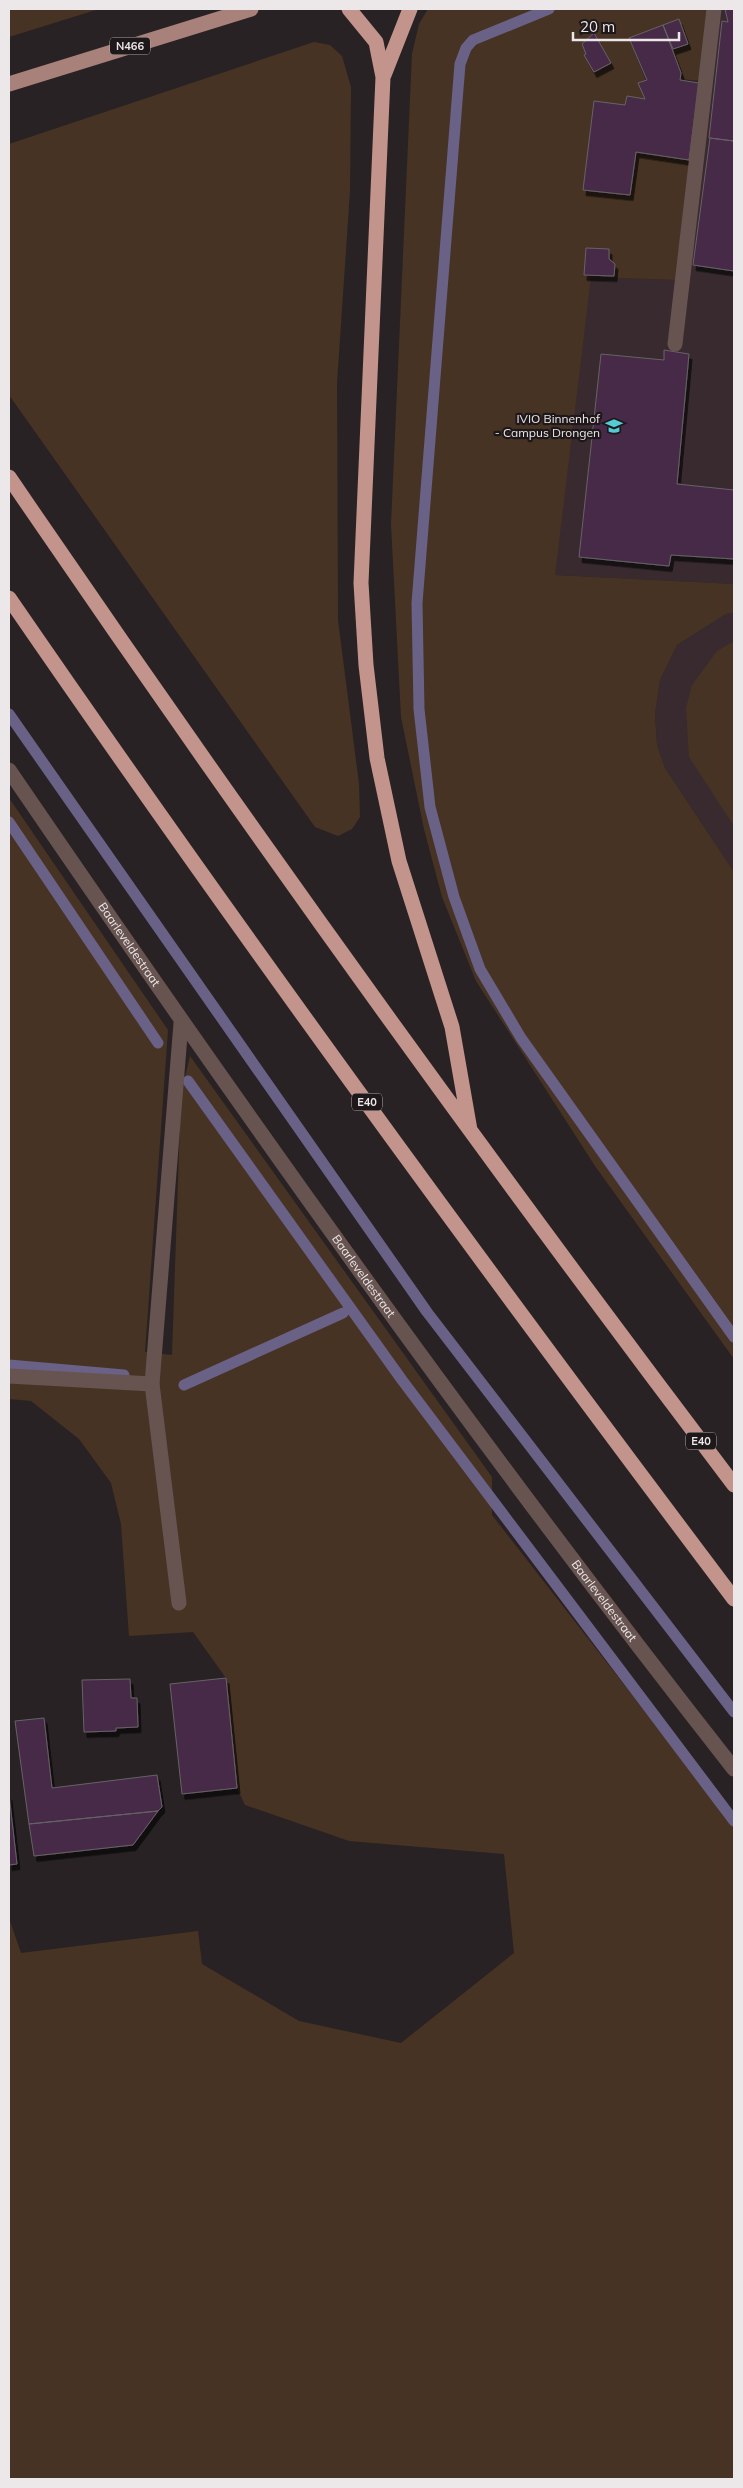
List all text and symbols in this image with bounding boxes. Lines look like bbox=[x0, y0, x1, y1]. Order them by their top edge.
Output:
scale bar bbox=[573, 10, 679, 42]
text: 20 m bbox=[580, 17, 615, 36]
road number: N466 bbox=[110, 37, 150, 54]
place label: IVIO Binnenhof - Campus Drongen bbox=[495, 411, 601, 440]
school or university icon: IVIO Binnenhof - Campus Drongen bbox=[604, 416, 624, 436]
street label: Baarleveldestraat bbox=[95, 900, 164, 989]
road number: E40 bbox=[352, 1094, 382, 1110]
street label: Baarleveldestraat bbox=[329, 1231, 399, 1320]
road number: E40 bbox=[686, 1432, 716, 1450]
street label: Baarleveldestraat bbox=[569, 1557, 640, 1644]

